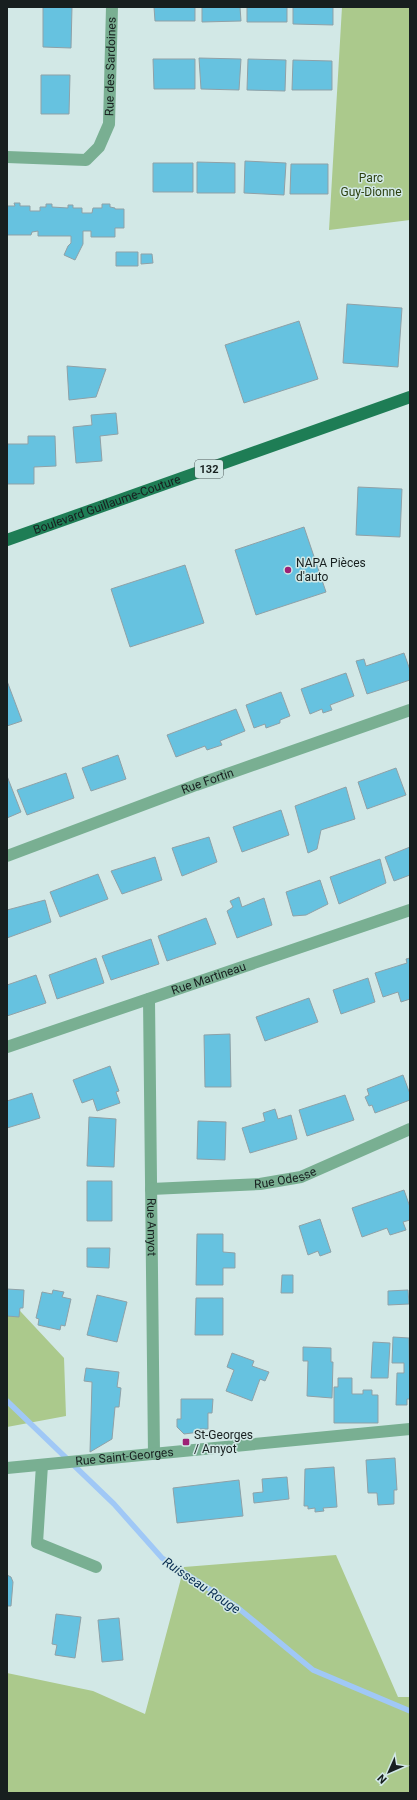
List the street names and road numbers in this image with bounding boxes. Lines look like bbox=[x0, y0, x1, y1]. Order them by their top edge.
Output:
street label: Rue des Sardoines bbox=[102, 17, 119, 116]
road number: 132 bbox=[195, 460, 223, 478]
street label: Boulevard Guillaume-Couture bbox=[31, 472, 182, 537]
street label: Rue Fortin bbox=[179, 765, 236, 797]
street label: Rue Martineau bbox=[170, 959, 248, 998]
street label: Rue Odesse bbox=[254, 1164, 319, 1191]
street label: Rue Amyot bbox=[144, 1198, 159, 1256]
street label: Rue Saint-Georges bbox=[75, 1445, 174, 1468]

